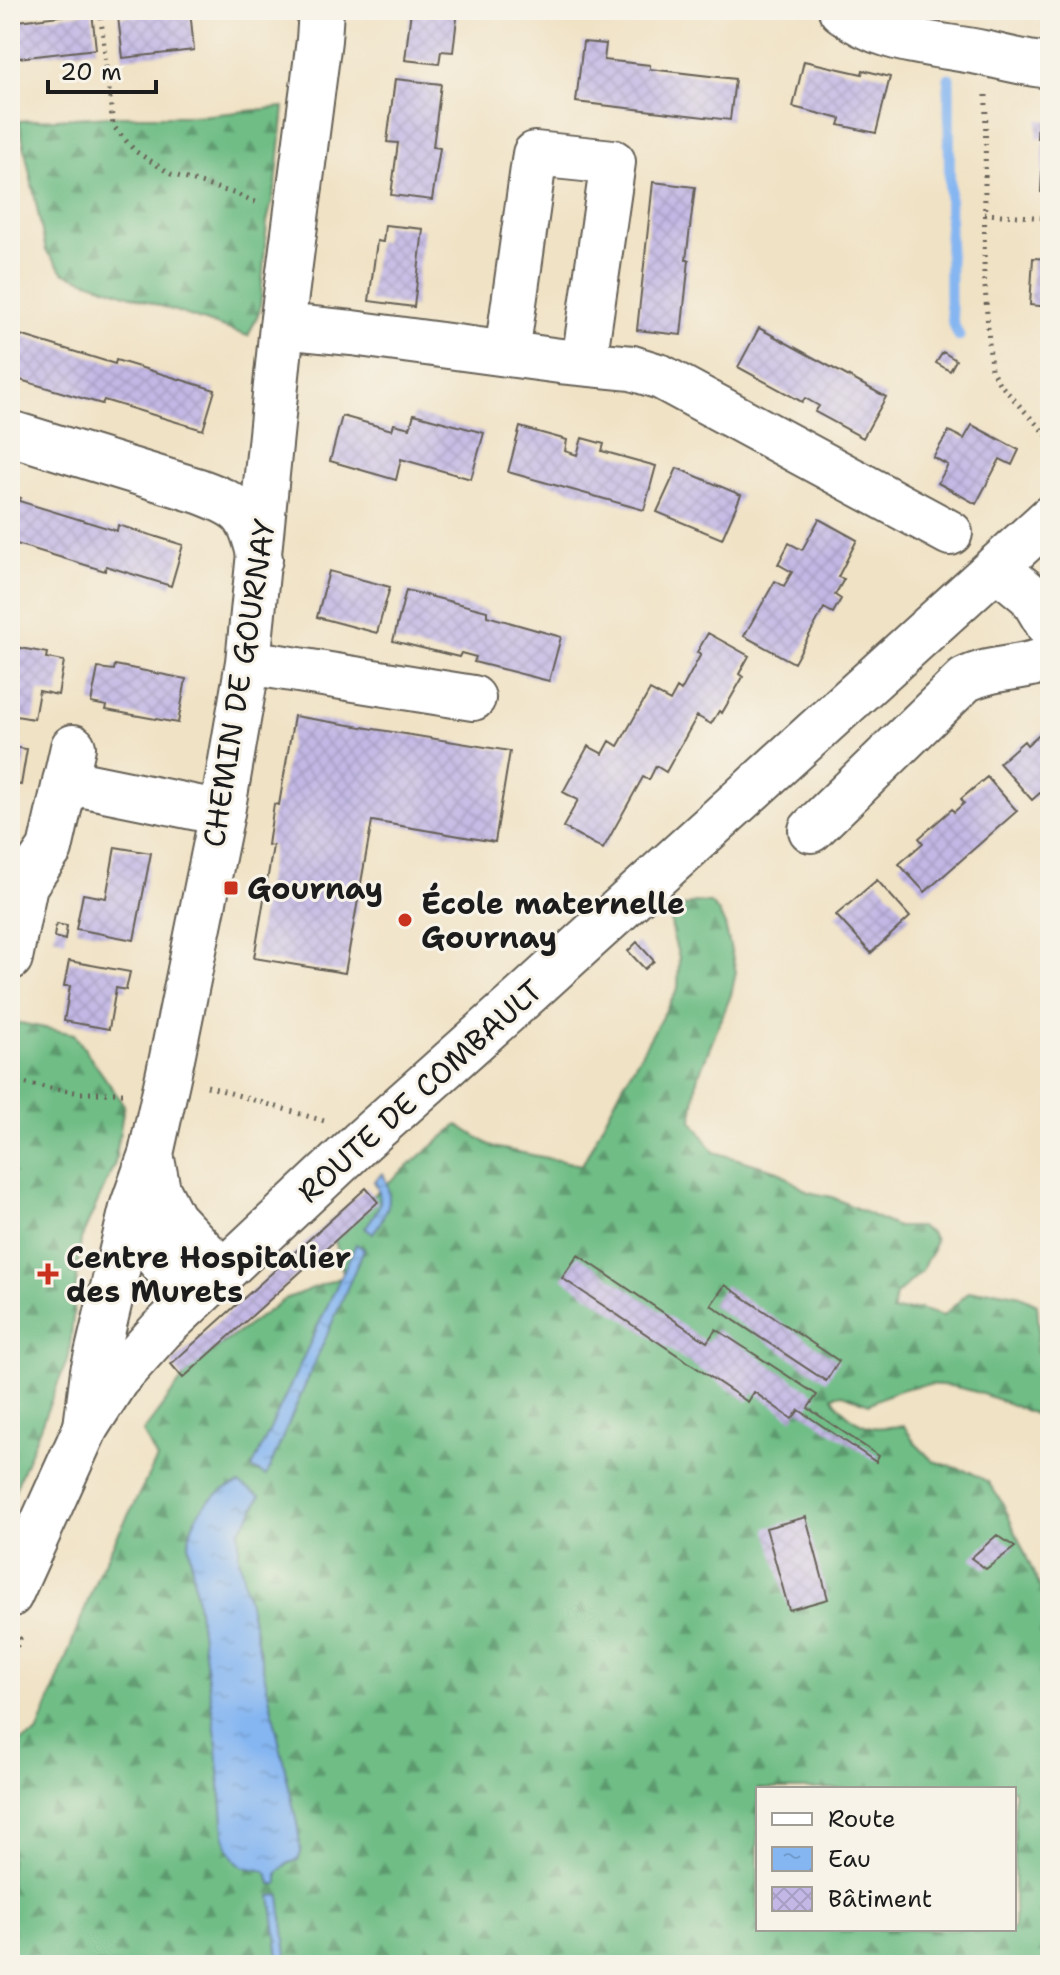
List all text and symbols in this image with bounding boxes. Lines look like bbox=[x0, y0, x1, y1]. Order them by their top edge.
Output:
scale bar bbox=[48, 44, 156, 94]
text: 20 m bbox=[60, 56, 122, 88]
street label: CHEMIN DE GOURNAY bbox=[193, 516, 285, 850]
place label: Gournay bbox=[247, 868, 383, 909]
marker: Gournay bbox=[222, 879, 240, 897]
place label: École maternelle Gournay bbox=[421, 882, 685, 958]
marker: École maternelle Gournay bbox=[396, 911, 414, 929]
street label: ROUTE DE COMBAULT bbox=[289, 970, 551, 1212]
place label: Centre Hospitalier des Murets bbox=[66, 1237, 351, 1312]
marker: Centre Hospitalier des Murets bbox=[37, 1263, 59, 1285]
legend bbox=[756, 1787, 1016, 1931]
text: Route bbox=[828, 1803, 896, 1835]
text: Eau bbox=[828, 1843, 871, 1875]
text: Bâtiment bbox=[828, 1883, 932, 1915]

